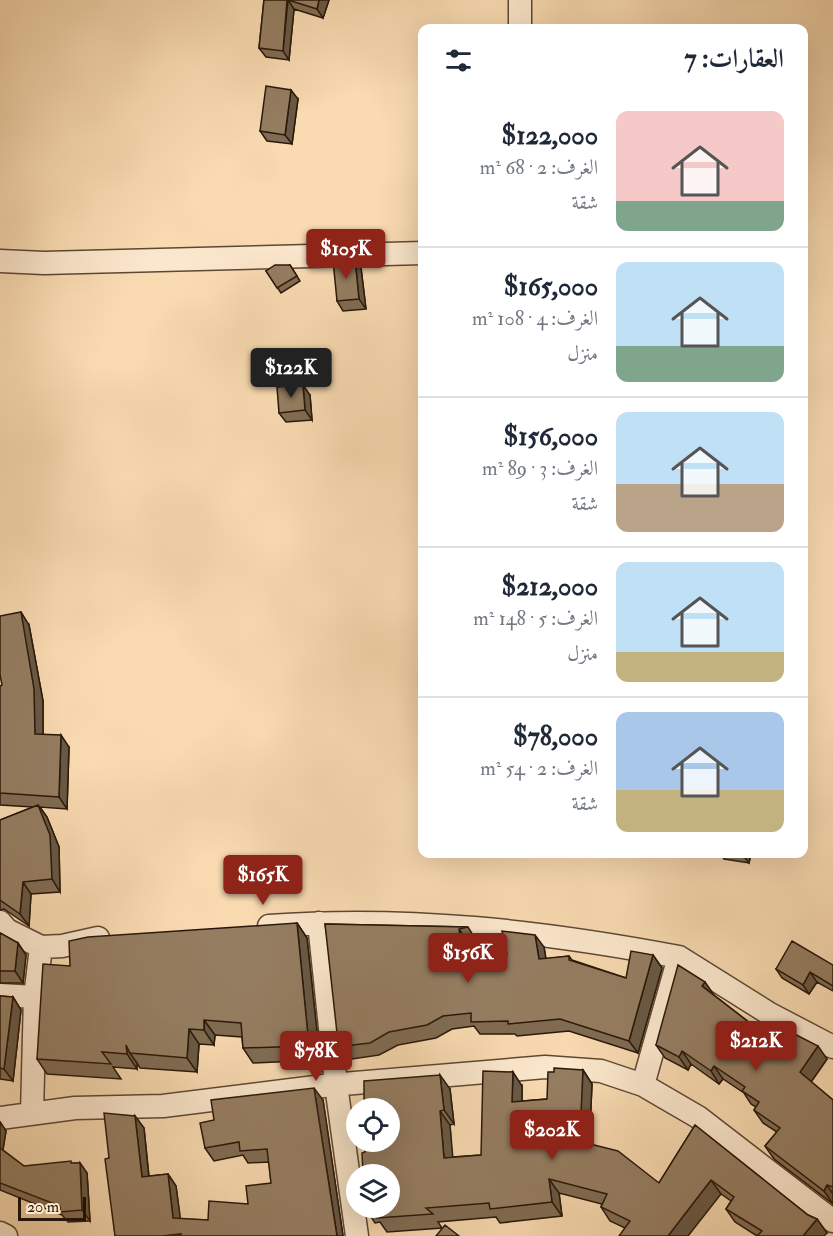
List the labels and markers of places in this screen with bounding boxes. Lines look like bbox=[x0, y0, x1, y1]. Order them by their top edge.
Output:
pin: $105K bbox=[304, 229, 388, 280]
pin: $122K bbox=[249, 348, 333, 399]
pin: $165K bbox=[221, 855, 305, 906]
pin: $156K bbox=[426, 933, 510, 984]
pin: $212K bbox=[714, 1021, 798, 1072]
pin: $78K bbox=[280, 1031, 352, 1082]
pin: $202K bbox=[510, 1110, 594, 1161]

